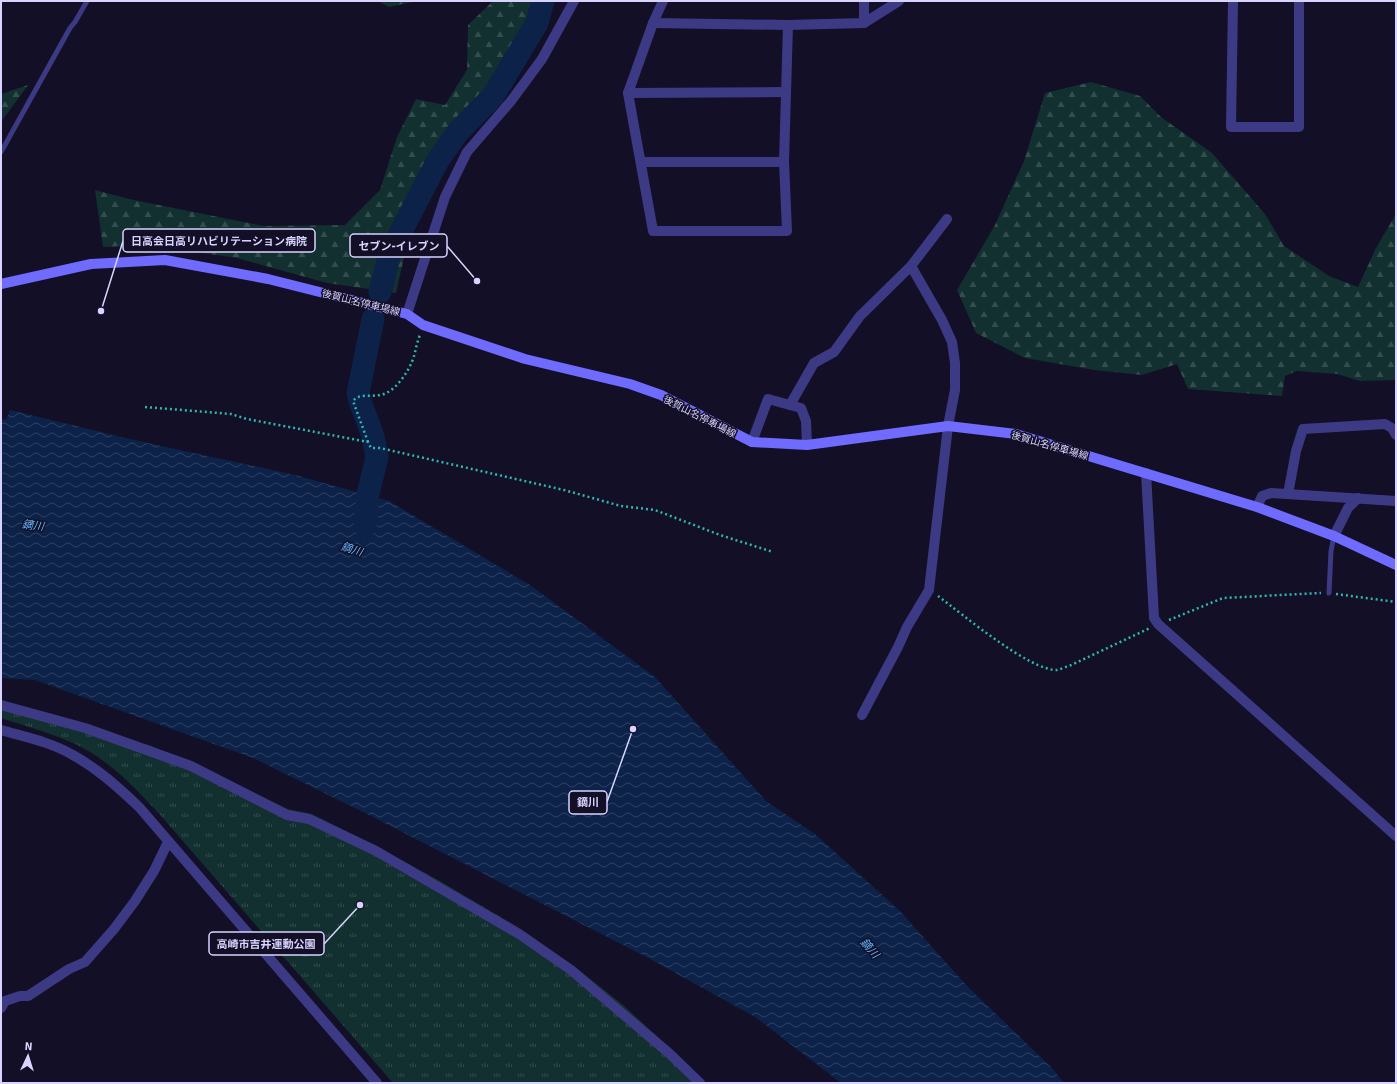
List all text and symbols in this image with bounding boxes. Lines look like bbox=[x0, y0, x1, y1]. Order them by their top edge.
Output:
callout: 日高会日高リハビリテーション病院 bbox=[123, 229, 315, 252]
callout: セブン-イレブン bbox=[350, 234, 447, 257]
text: 日高会日高リハビリテーション病院 bbox=[131, 235, 307, 248]
text: セブン-イレブン bbox=[358, 240, 440, 253]
street label: 後賀山名停車場線 bbox=[320, 287, 401, 318]
street label: 後賀山名停車場線 bbox=[661, 393, 738, 440]
street label: 後賀山名停車場線 bbox=[1010, 429, 1090, 463]
water label: 鏑川 bbox=[21, 518, 46, 533]
water label: 鏑川 bbox=[339, 540, 365, 559]
callout: 鏑川 bbox=[569, 791, 607, 814]
text: 鏑川 bbox=[577, 796, 599, 809]
callout: 高崎市吉井運動公園 bbox=[209, 932, 324, 955]
water label: 鏑川 bbox=[857, 936, 882, 962]
text: 高崎市吉井運動公園 bbox=[217, 938, 316, 951]
north arrow bbox=[8, 1036, 48, 1076]
text: N bbox=[24, 1040, 33, 1053]

